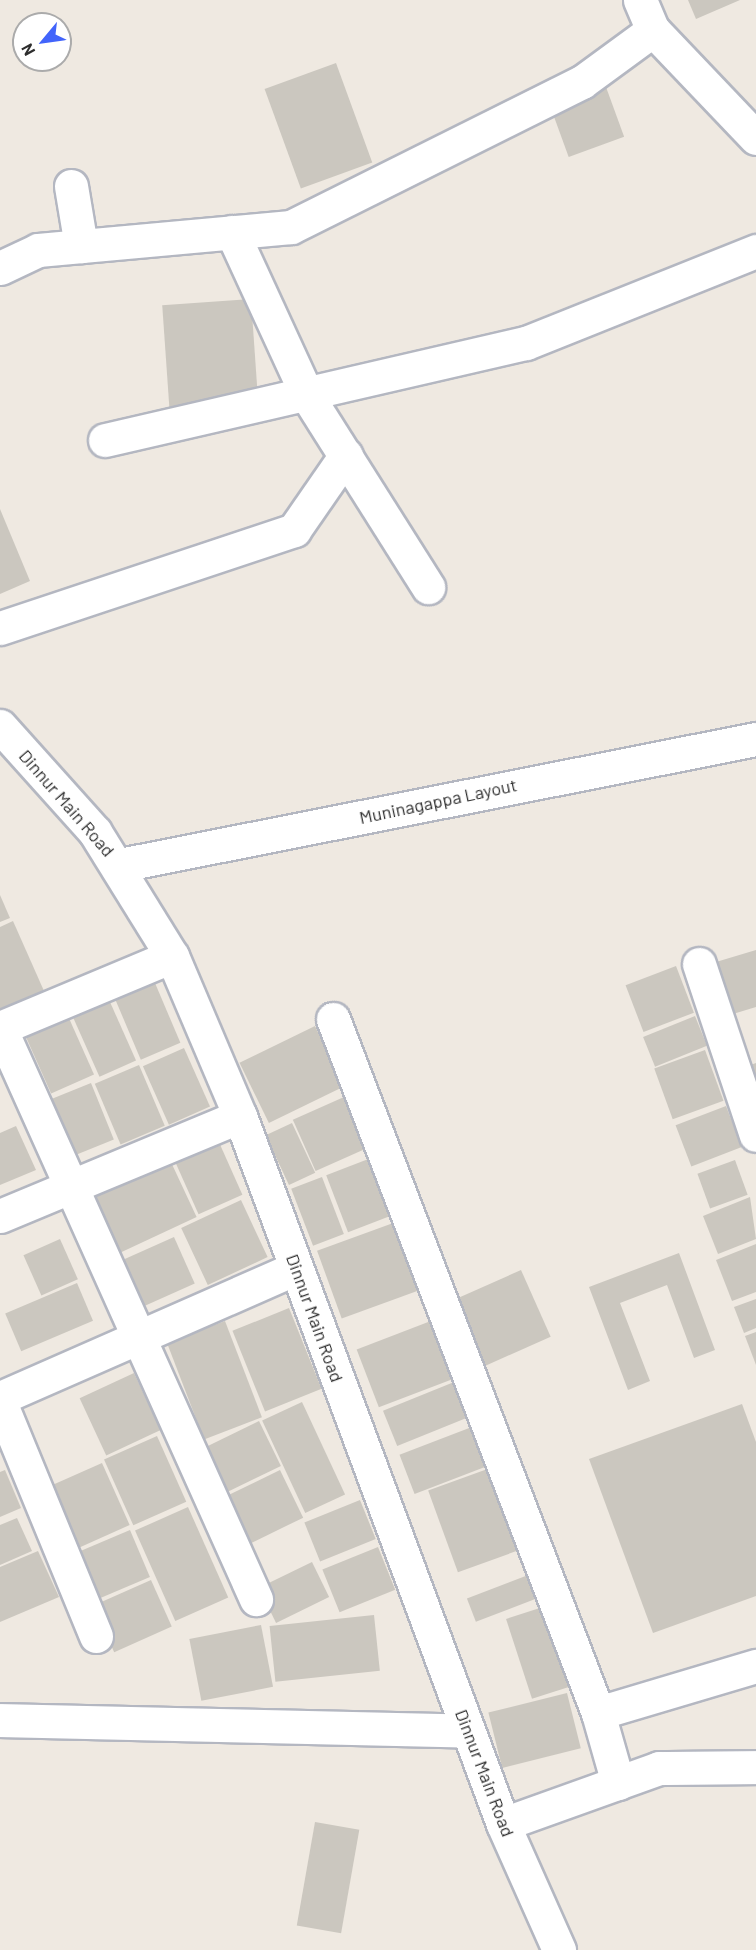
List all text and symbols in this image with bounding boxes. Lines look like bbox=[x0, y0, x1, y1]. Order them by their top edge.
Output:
north arrow bbox=[12, 12, 72, 72]
text: N bbox=[17, 41, 38, 59]
street label: Dinnur Main Road bbox=[15, 745, 119, 861]
street label: Muninagappa Layout bbox=[357, 774, 519, 828]
street label: Dinnur Main Road bbox=[282, 1251, 348, 1385]
street label: Dinnur Main Road bbox=[451, 1706, 519, 1840]

